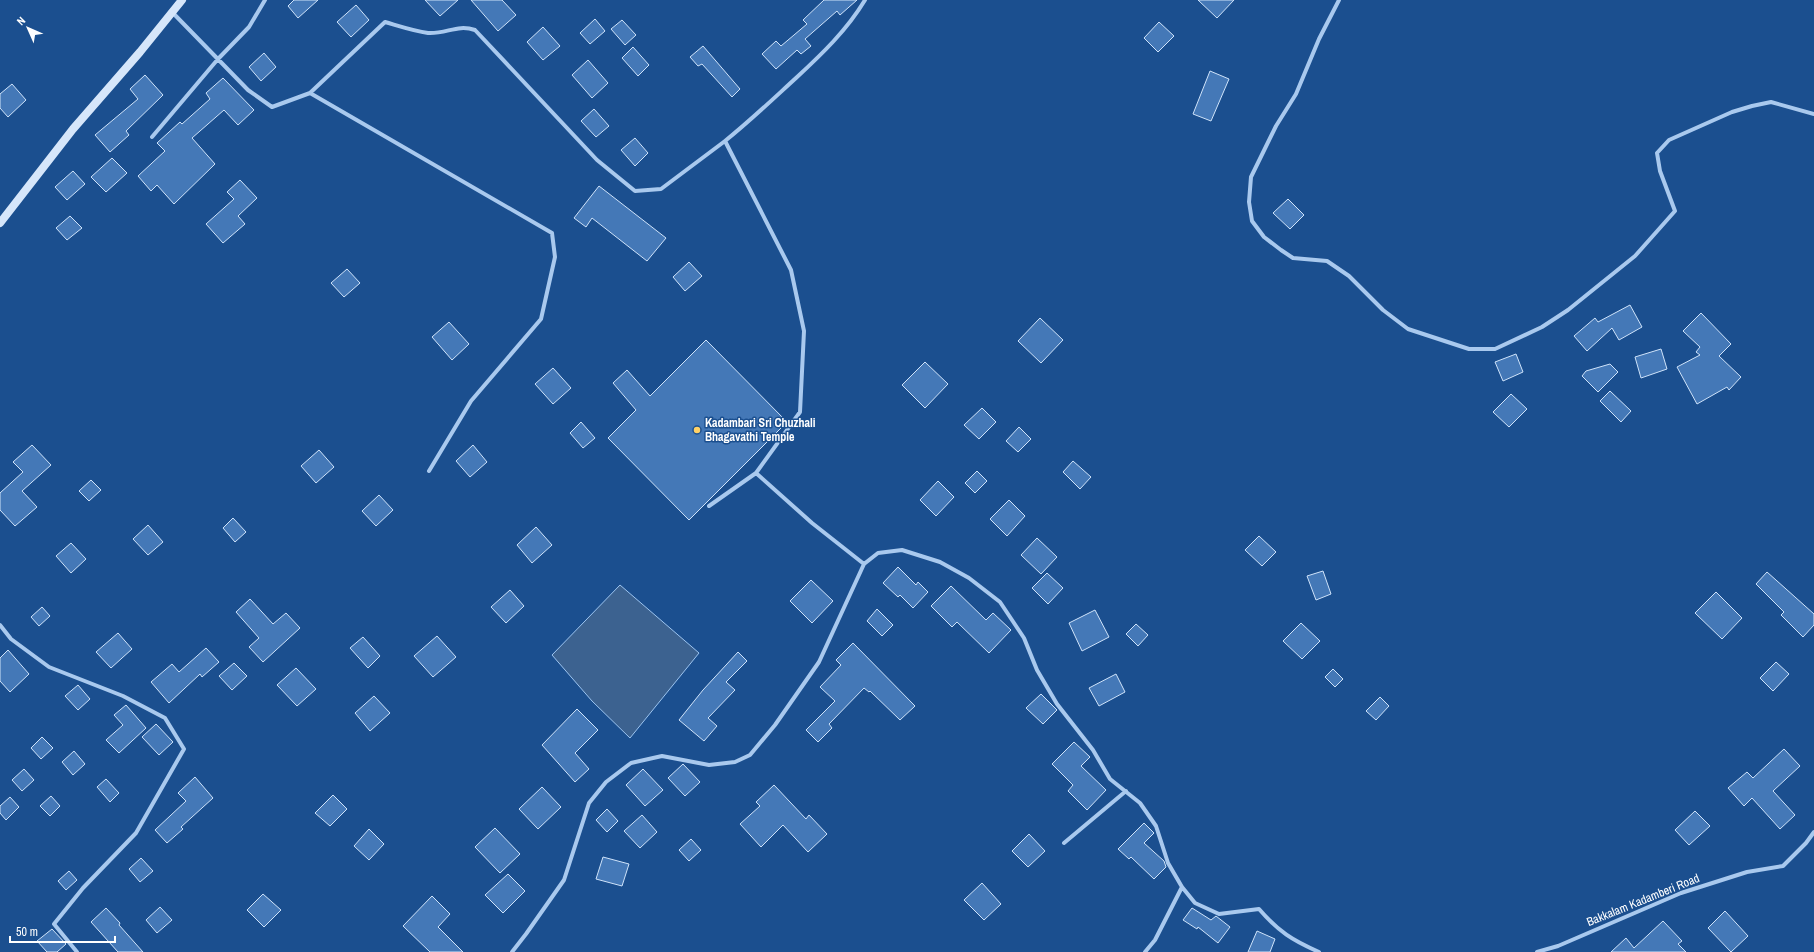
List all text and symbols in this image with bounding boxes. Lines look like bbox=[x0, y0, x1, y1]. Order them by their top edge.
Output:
north arrow bbox=[8, 8, 48, 48]
text: N bbox=[14, 14, 28, 28]
place label: Kadambari Sri Chuzhali Bhagavathi Temple bbox=[705, 415, 816, 445]
marker: Kadambari Sri Chuzhali Bhagavathi Temple bbox=[692, 425, 702, 435]
street label: Bakkalam Kadamberi Road bbox=[1584, 870, 1702, 930]
scale bar bbox=[10, 918, 115, 944]
text: 50 m bbox=[16, 924, 38, 940]

